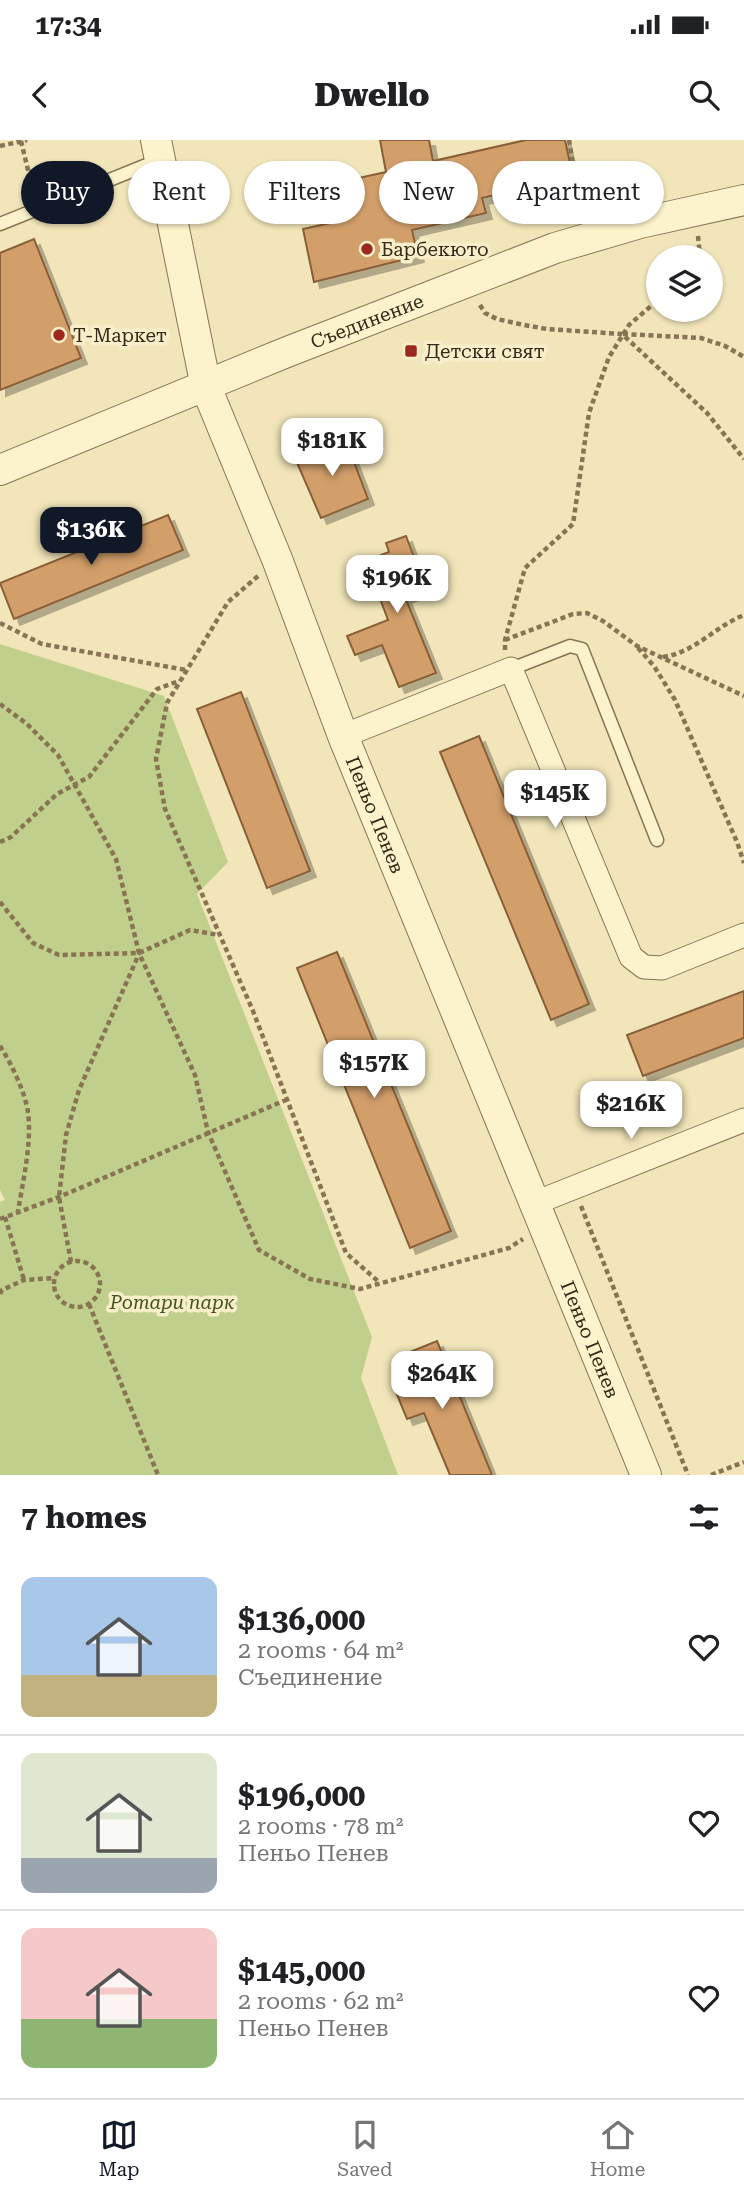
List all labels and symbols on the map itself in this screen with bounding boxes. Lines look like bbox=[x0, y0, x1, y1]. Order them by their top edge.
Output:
place label: Барбекюто bbox=[381, 238, 489, 261]
marker: Барбекюто bbox=[359, 241, 375, 257]
street label: Съединение bbox=[307, 289, 427, 353]
place label: Т-Маркет bbox=[73, 324, 167, 347]
marker: Т-Маркет bbox=[51, 327, 67, 343]
place label: Детски свят bbox=[425, 340, 545, 363]
marker: Детски свят bbox=[403, 343, 419, 359]
pin: $181K bbox=[283, 418, 381, 478]
pin: $136K bbox=[42, 508, 140, 567]
pin: $196K bbox=[348, 556, 446, 615]
street label: Пеньо Пенев bbox=[341, 753, 410, 877]
pin: $145K bbox=[506, 770, 604, 830]
pin: $157K bbox=[325, 1040, 423, 1100]
pin: $216K bbox=[582, 1082, 680, 1141]
street label: Пеньо Пенев bbox=[556, 1277, 625, 1401]
park label: Ротари парк bbox=[109, 1291, 235, 1314]
pin: $264K bbox=[393, 1352, 491, 1411]

